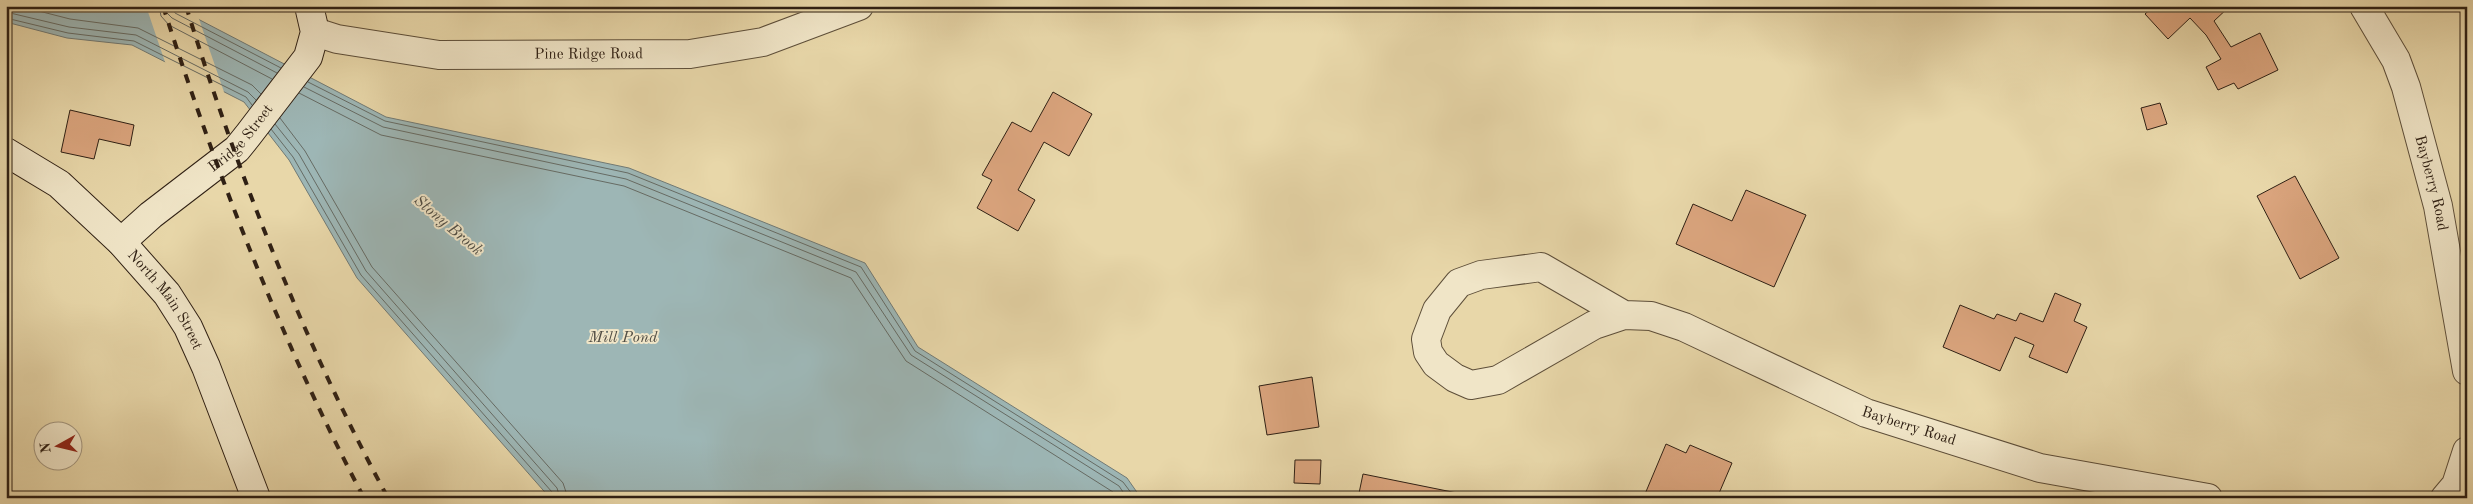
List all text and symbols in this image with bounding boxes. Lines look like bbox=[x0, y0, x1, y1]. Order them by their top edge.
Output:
street label: Pine Ridge Road bbox=[534, 47, 643, 62]
street label: Bridge Street bbox=[206, 102, 276, 175]
street label: Bayberry Road bbox=[2412, 134, 2450, 232]
water label: Stony Brook bbox=[410, 193, 486, 259]
street label: North Main Street bbox=[124, 247, 205, 352]
water label: Mill Pond bbox=[588, 330, 658, 346]
street label: Bayberry Road bbox=[1860, 405, 1958, 448]
north arrow bbox=[32, 422, 82, 472]
text: N bbox=[38, 441, 54, 454]

